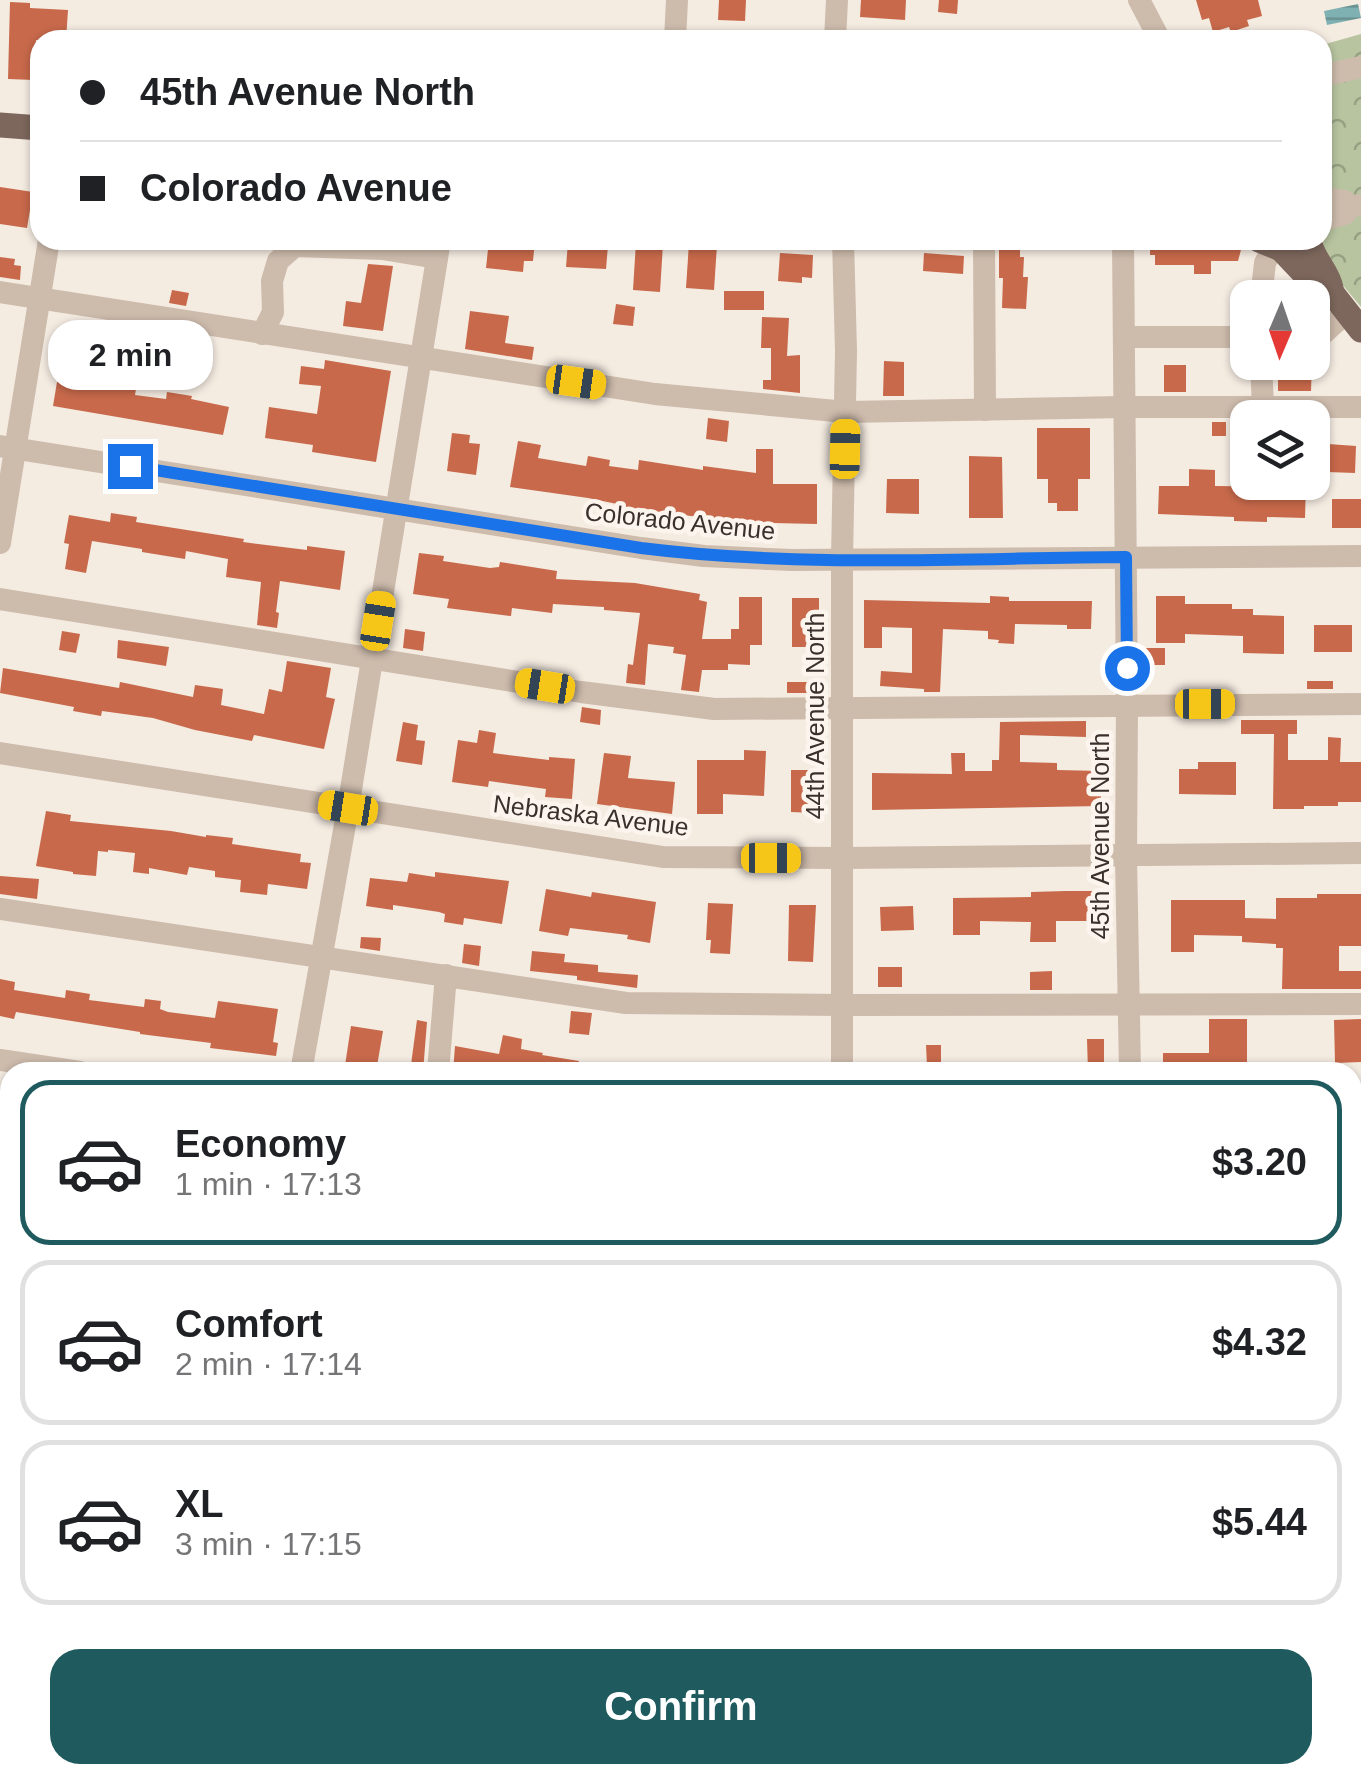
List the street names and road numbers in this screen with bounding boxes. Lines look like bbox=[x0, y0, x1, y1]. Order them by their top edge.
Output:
street label: Colorado Avenue bbox=[583, 497, 777, 545]
street label: 44th Avenue North bbox=[801, 613, 829, 819]
street label: 45th Avenue North bbox=[1086, 733, 1114, 939]
street label: Nebraska Avenue bbox=[492, 789, 690, 841]

